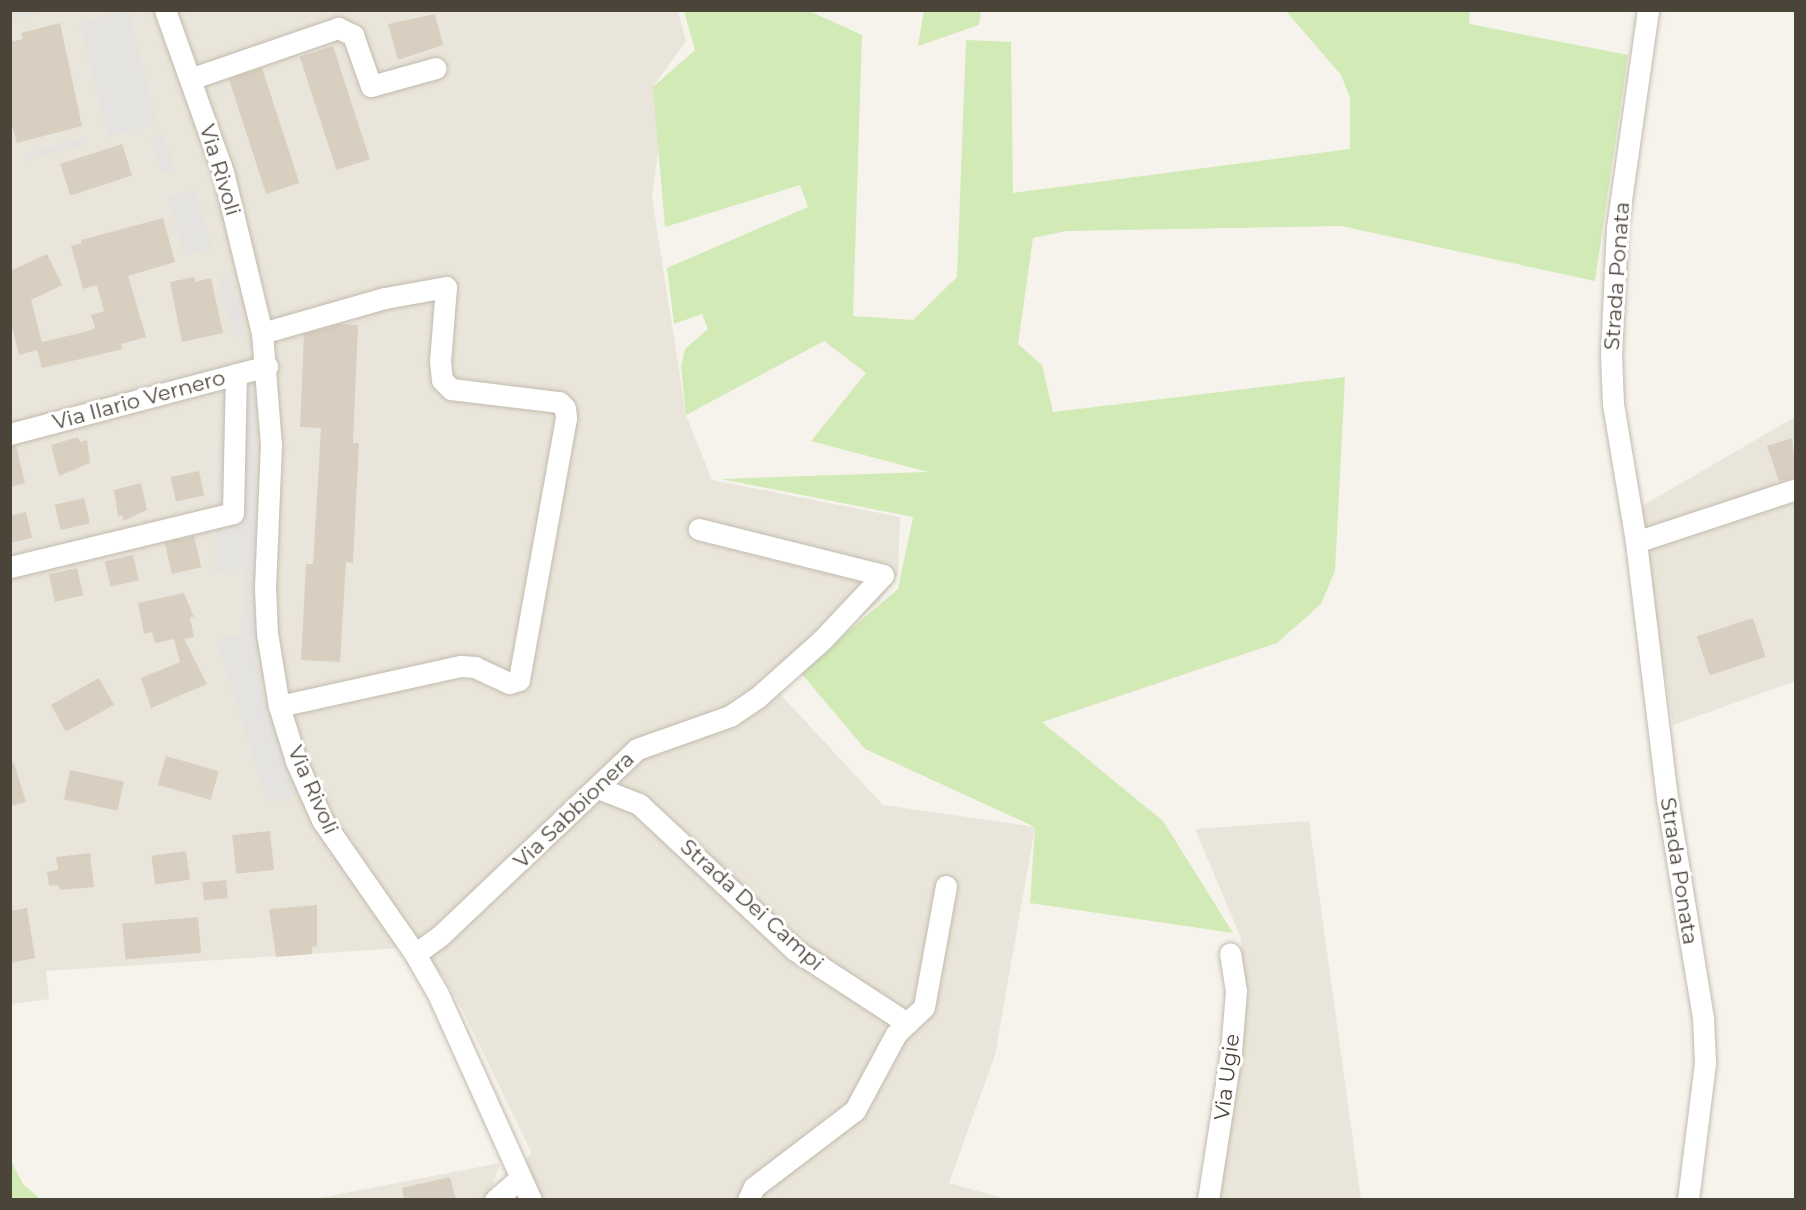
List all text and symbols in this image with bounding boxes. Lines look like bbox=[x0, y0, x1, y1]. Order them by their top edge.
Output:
street label: Via Rivoli bbox=[194, 121, 246, 219]
street label: Strada Ponata bbox=[1599, 201, 1635, 351]
street label: Via Ilario Vernero bbox=[50, 365, 228, 435]
street label: Via Rivoli bbox=[282, 742, 344, 838]
street label: Via Sabbionera bbox=[509, 746, 639, 874]
street label: Strada Ponata bbox=[1655, 796, 1703, 946]
street label: Strada Dei Campi bbox=[675, 834, 829, 976]
street label: Via Ugie bbox=[1209, 1032, 1245, 1122]

